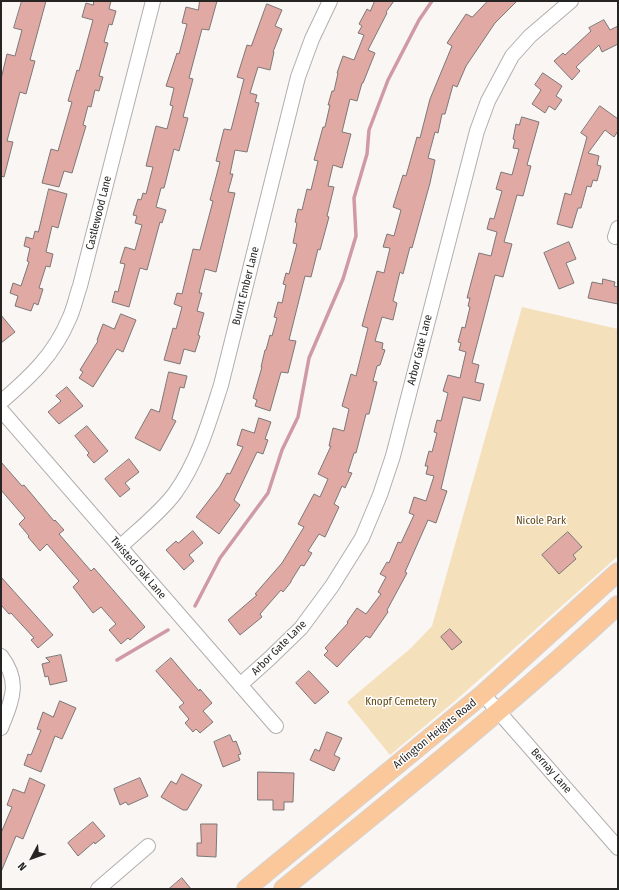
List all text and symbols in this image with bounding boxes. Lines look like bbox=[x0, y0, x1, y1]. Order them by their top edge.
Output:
street label: Castlewood Lane bbox=[83, 175, 115, 251]
street label: Burnt Ember Lane bbox=[230, 245, 262, 327]
street label: Arbor Gate Lane bbox=[405, 313, 435, 387]
park label: Nicole Park bbox=[516, 514, 566, 528]
street label: Twisted Oak Lane bbox=[107, 534, 169, 602]
street label: Arbor Gate Lane bbox=[249, 618, 309, 678]
park label: Knopf Cemetery bbox=[365, 695, 437, 709]
street label: Arlington Heights Road bbox=[391, 696, 479, 772]
street label: Bernay Lane bbox=[528, 746, 574, 796]
north arrow bbox=[12, 838, 52, 878]
text: N bbox=[15, 859, 30, 873]

